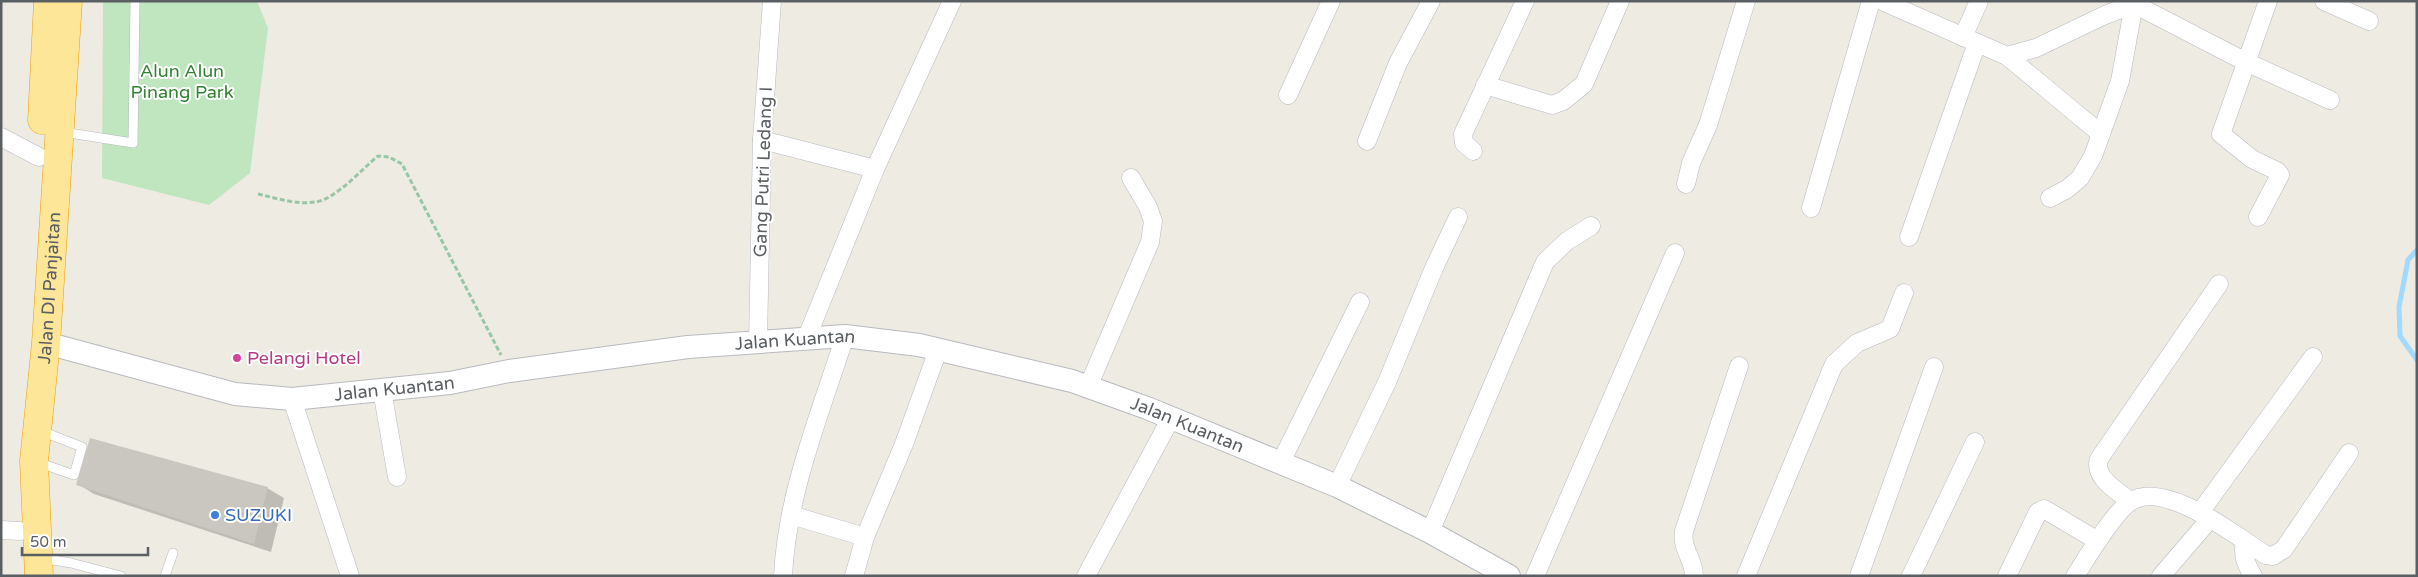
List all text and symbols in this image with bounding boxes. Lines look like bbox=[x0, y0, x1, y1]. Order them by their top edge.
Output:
park label: Alun Alun Pinang Park bbox=[131, 60, 234, 103]
street label: Gang Putri Ledang I bbox=[749, 86, 777, 258]
street label: Jalan DI Panjaitan bbox=[33, 211, 65, 365]
street label: Jalan Kuantan bbox=[734, 325, 857, 355]
place label: Pelangi Hotel bbox=[247, 347, 361, 369]
marker: Pelangi Hotel bbox=[231, 352, 243, 364]
street label: Jalan Kuantan bbox=[333, 372, 456, 406]
street label: Jalan Kuantan bbox=[1128, 392, 1247, 458]
place label: SUZUKI bbox=[225, 504, 292, 526]
marker: SUZUKI bbox=[209, 509, 221, 521]
scale bar bbox=[22, 524, 149, 556]
text: 50 m bbox=[30, 533, 67, 551]

